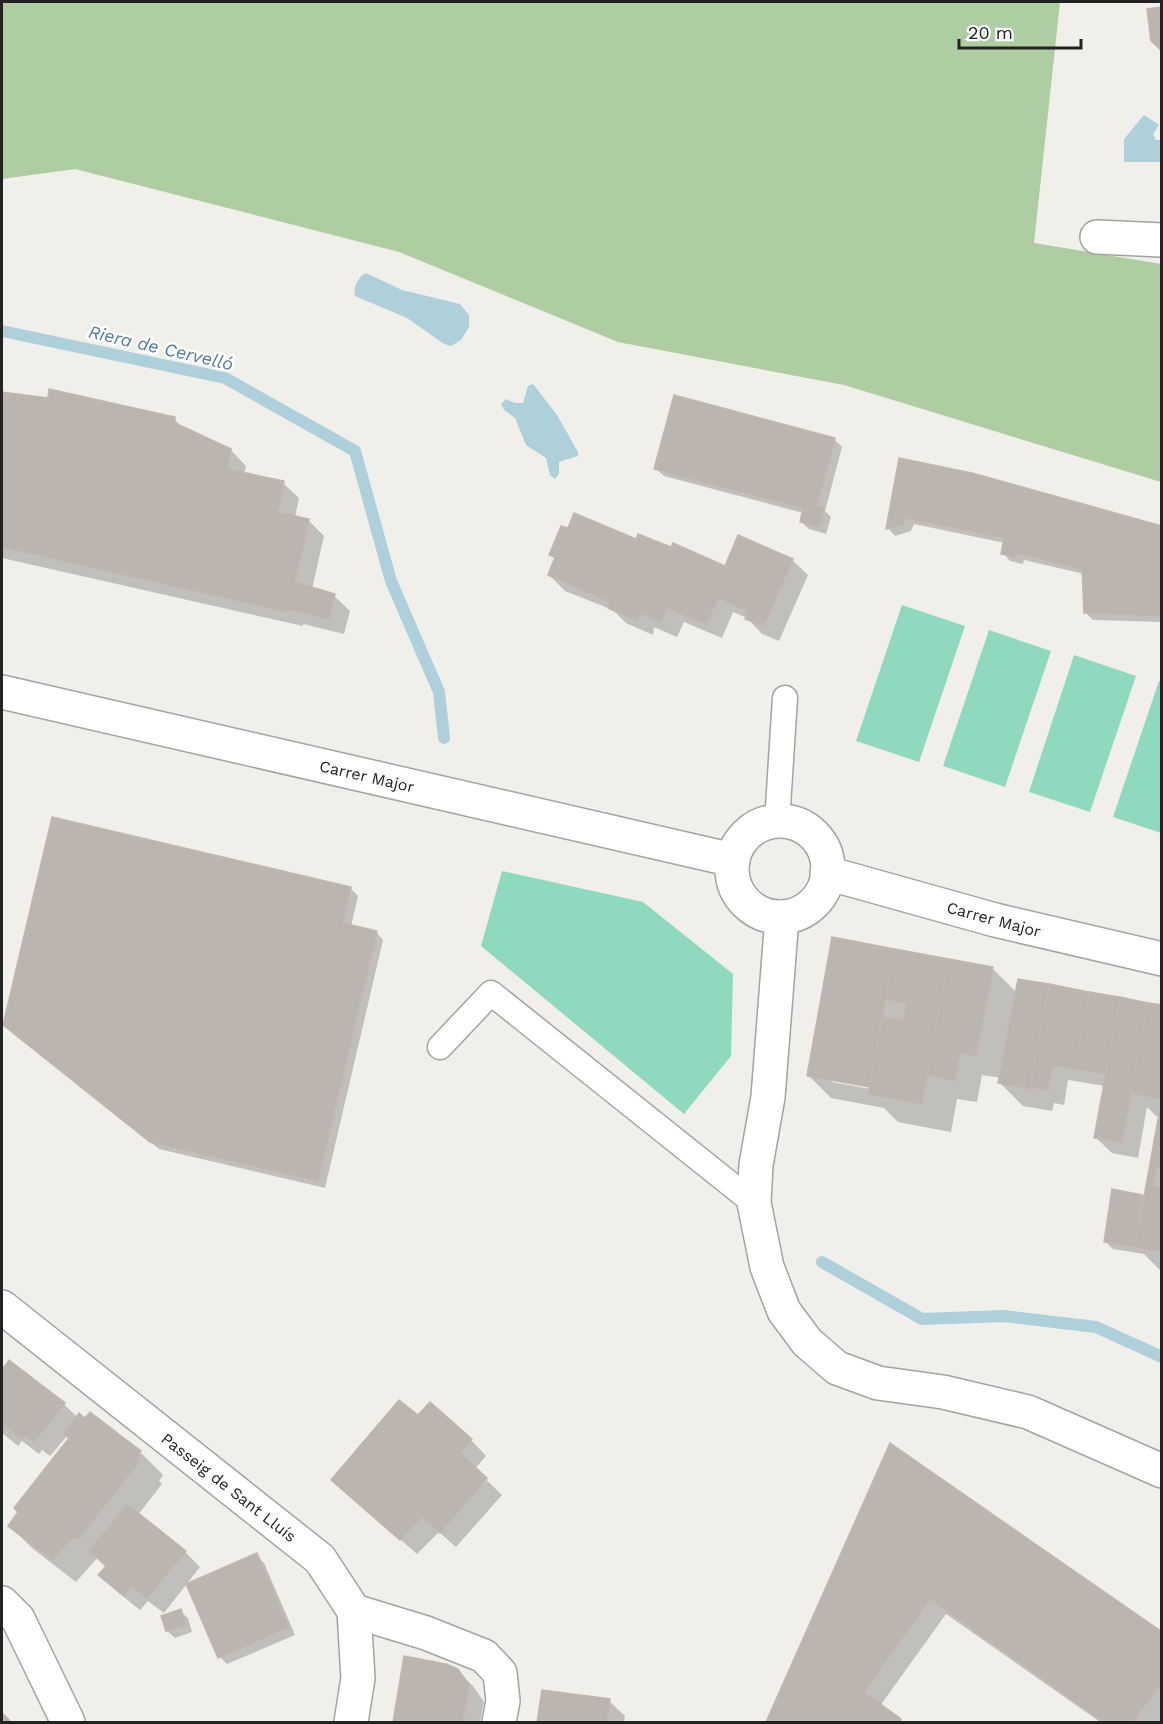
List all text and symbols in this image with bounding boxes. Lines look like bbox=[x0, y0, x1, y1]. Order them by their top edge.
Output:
scale bar bbox=[959, 12, 1080, 50]
text: 20 m bbox=[968, 22, 1013, 43]
water label: Riera de Cervelló bbox=[87, 321, 236, 374]
street label: Carrer Major bbox=[318, 756, 417, 797]
street label: Carrer Major bbox=[945, 898, 1043, 941]
street label: Passeig de Sant Lluís bbox=[157, 1429, 300, 1546]

